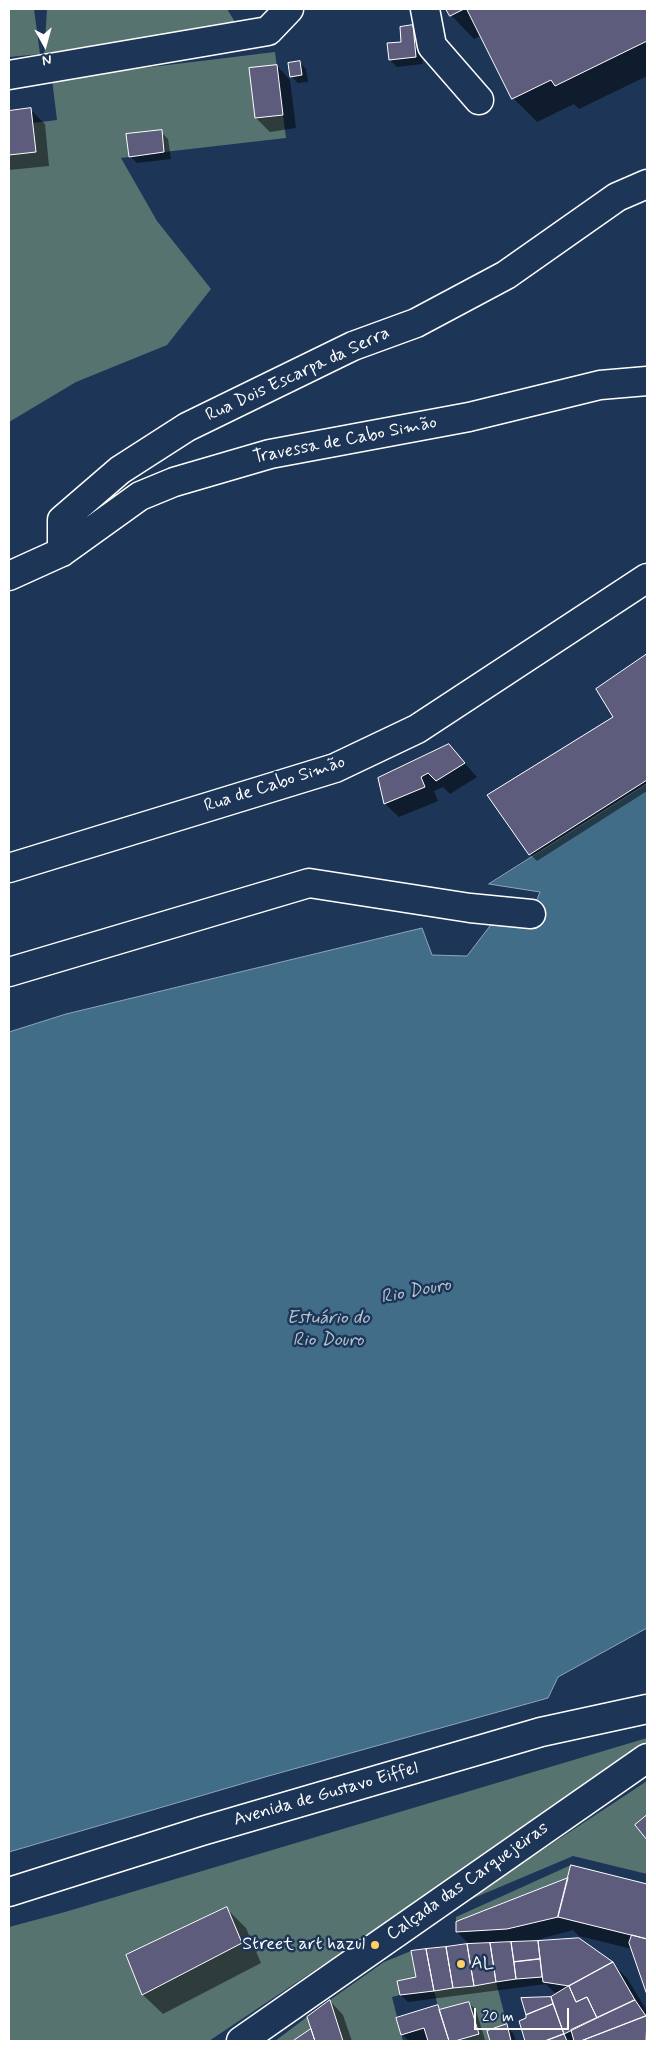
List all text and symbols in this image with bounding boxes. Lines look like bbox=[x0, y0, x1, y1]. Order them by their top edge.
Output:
north arrow bbox=[20, 20, 70, 70]
text: N bbox=[41, 50, 53, 69]
street label: Rua Dois Escarpa da Serra bbox=[203, 323, 393, 427]
street label: Travessa de Cabo Simão bbox=[251, 413, 439, 469]
street label: Rua de Cabo Simão bbox=[202, 752, 348, 818]
water label: Rio Douro bbox=[379, 1274, 453, 1310]
water label: Estuário do Rio Douro bbox=[286, 1308, 370, 1352]
street label: Avenida de Gustavo Eiffel bbox=[231, 1758, 421, 1832]
street label: Calçada das Carquejeiras bbox=[383, 1818, 553, 1946]
place label: Street art hazul bbox=[242, 1934, 365, 1956]
marker: Street art hazul bbox=[369, 1939, 381, 1951]
place label: AL bbox=[471, 1953, 494, 1975]
marker: AL bbox=[455, 1958, 467, 1970]
scale bar bbox=[476, 1998, 571, 2030]
text: 20 m bbox=[482, 2007, 514, 2027]

